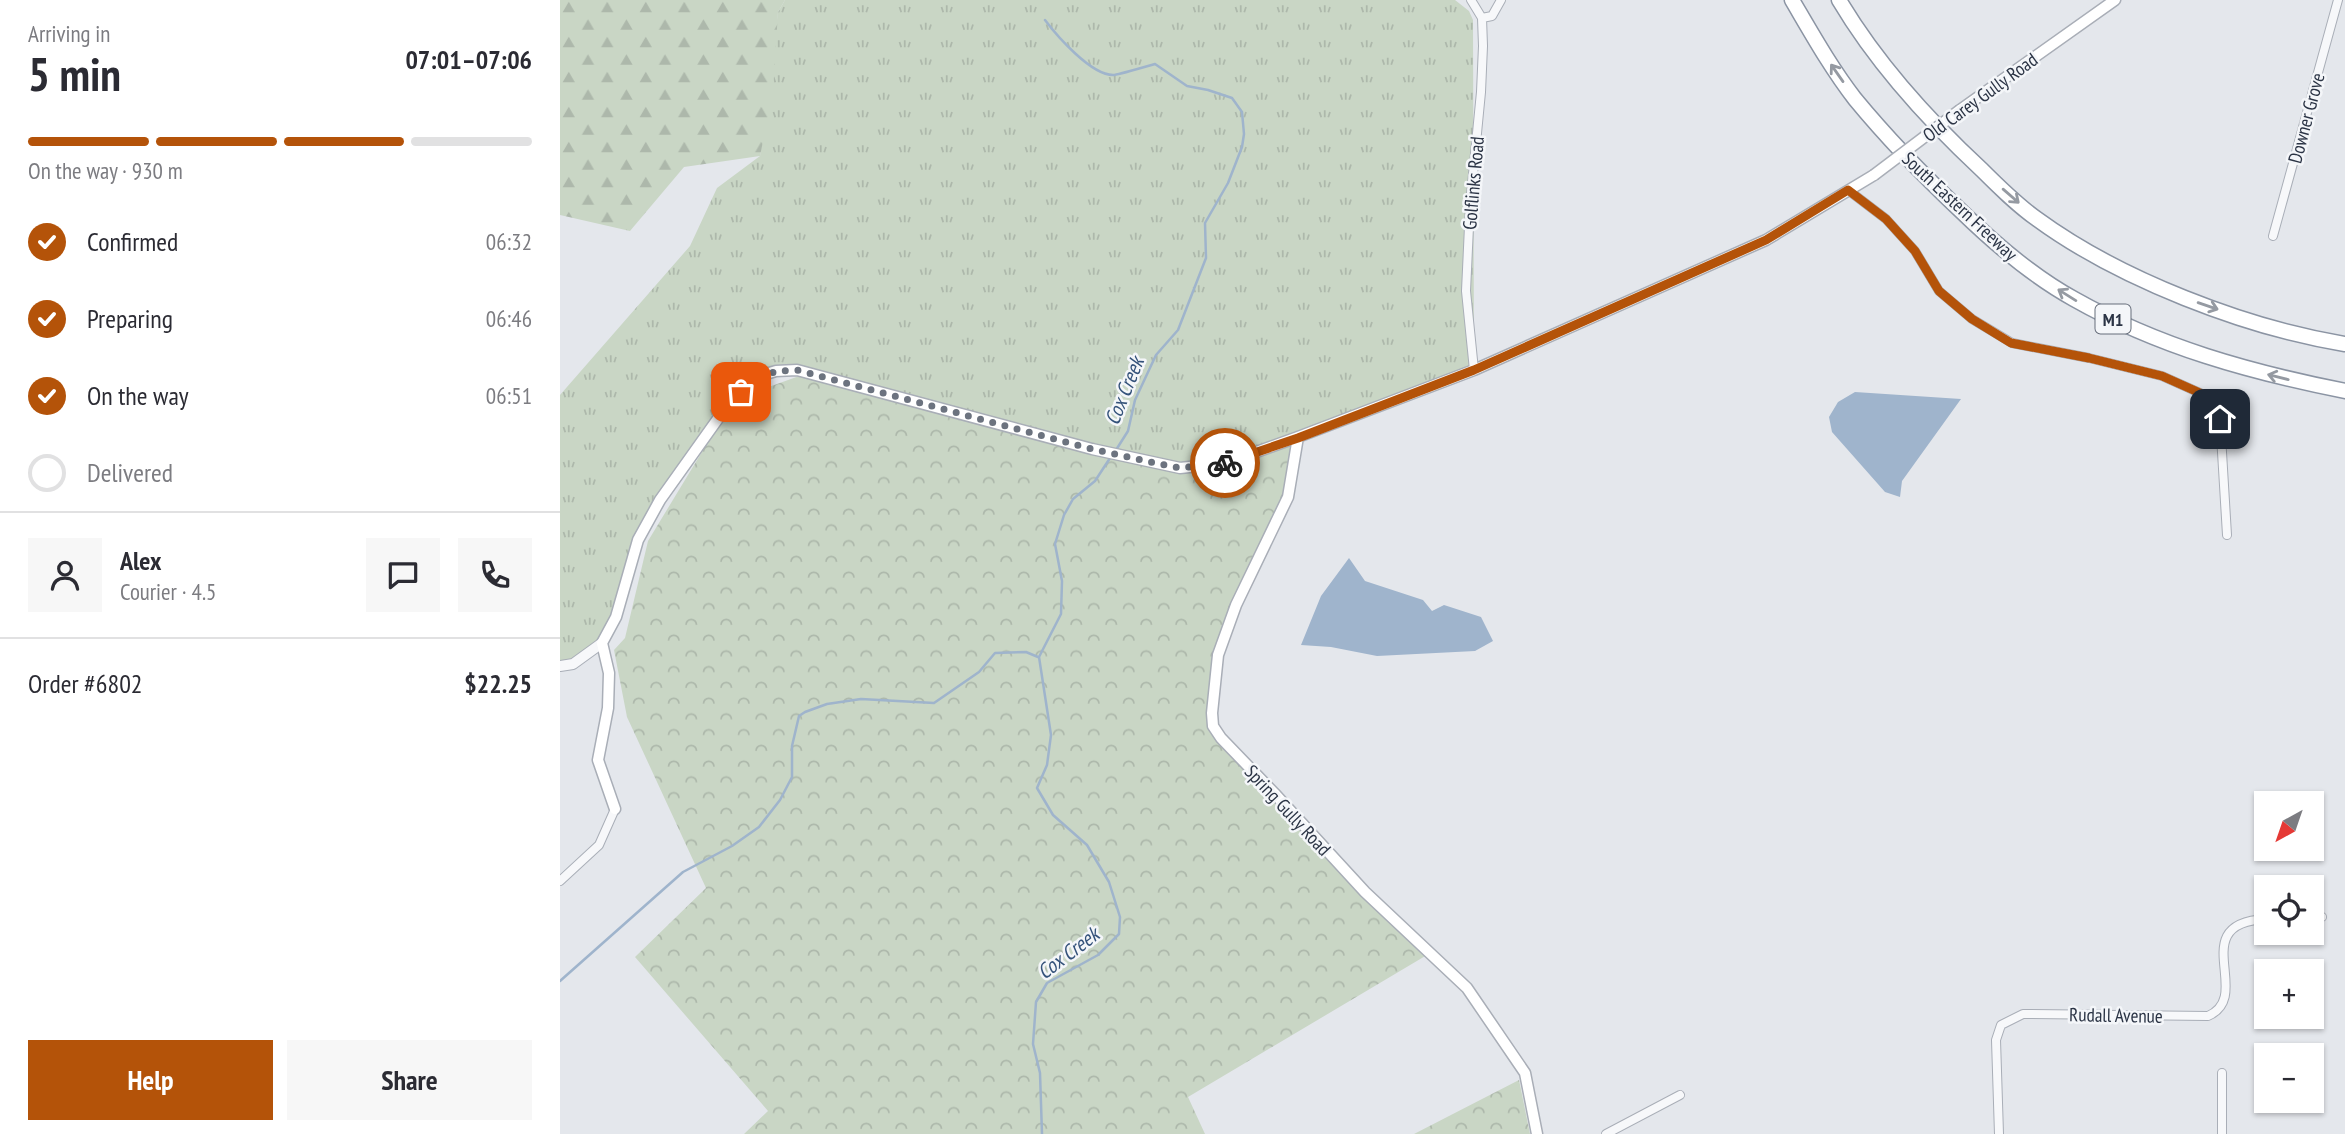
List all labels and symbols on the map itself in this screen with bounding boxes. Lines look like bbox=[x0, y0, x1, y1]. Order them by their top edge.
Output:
street label: Old Carey Gully Road bbox=[1918, 47, 2042, 147]
one-way arrow bbox=[1830, 64, 1844, 83]
street label: Downer Grove bbox=[2282, 70, 2330, 166]
street label: Golflinks Road bbox=[1457, 135, 1489, 231]
street label: South Eastern Freeway bbox=[1897, 146, 2023, 266]
one-way arrow bbox=[2001, 188, 2019, 204]
one-way arrow bbox=[2058, 287, 2078, 301]
one-way arrow bbox=[2197, 301, 2219, 313]
road number: M1 bbox=[2096, 304, 2130, 334]
water label: Cox Creek bbox=[1098, 351, 1151, 429]
pin bbox=[711, 362, 771, 422]
one-way arrow bbox=[2267, 370, 2290, 383]
pin bbox=[2190, 389, 2250, 449]
courier bbox=[1190, 428, 1260, 498]
street label: Spring Gully Road bbox=[1240, 759, 1336, 861]
north arrow bbox=[2254, 791, 2324, 861]
water label: Cox Creek bbox=[1032, 919, 1107, 985]
street label: Rudall Avenue bbox=[2069, 1002, 2163, 1028]

